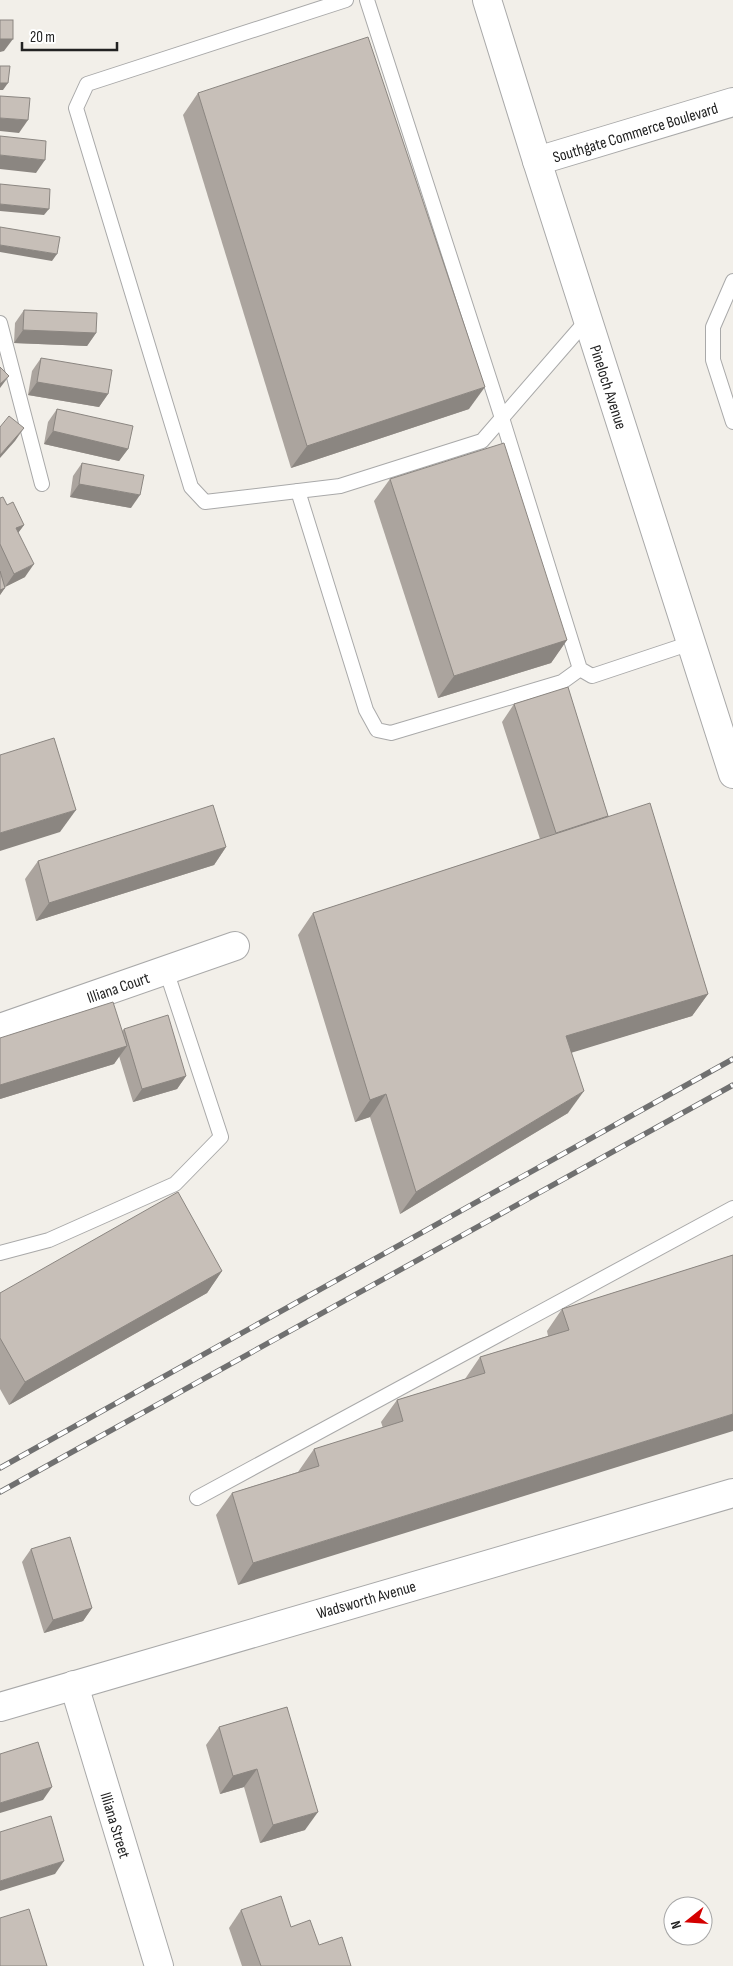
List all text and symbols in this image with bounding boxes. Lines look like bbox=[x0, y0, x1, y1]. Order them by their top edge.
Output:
scale bar bbox=[22, 20, 118, 52]
text: 20 m bbox=[30, 28, 55, 47]
street label: Southgate Commerce Boulevard bbox=[551, 99, 720, 168]
street label: Pineloch Avenue bbox=[585, 343, 630, 432]
street label: Illiana Court bbox=[85, 969, 152, 1008]
street label: Wadsworth Avenue bbox=[315, 1577, 418, 1624]
street label: Illiana Street bbox=[96, 1790, 134, 1861]
north arrow bbox=[663, 1896, 713, 1946]
text: N bbox=[667, 1919, 685, 1931]

